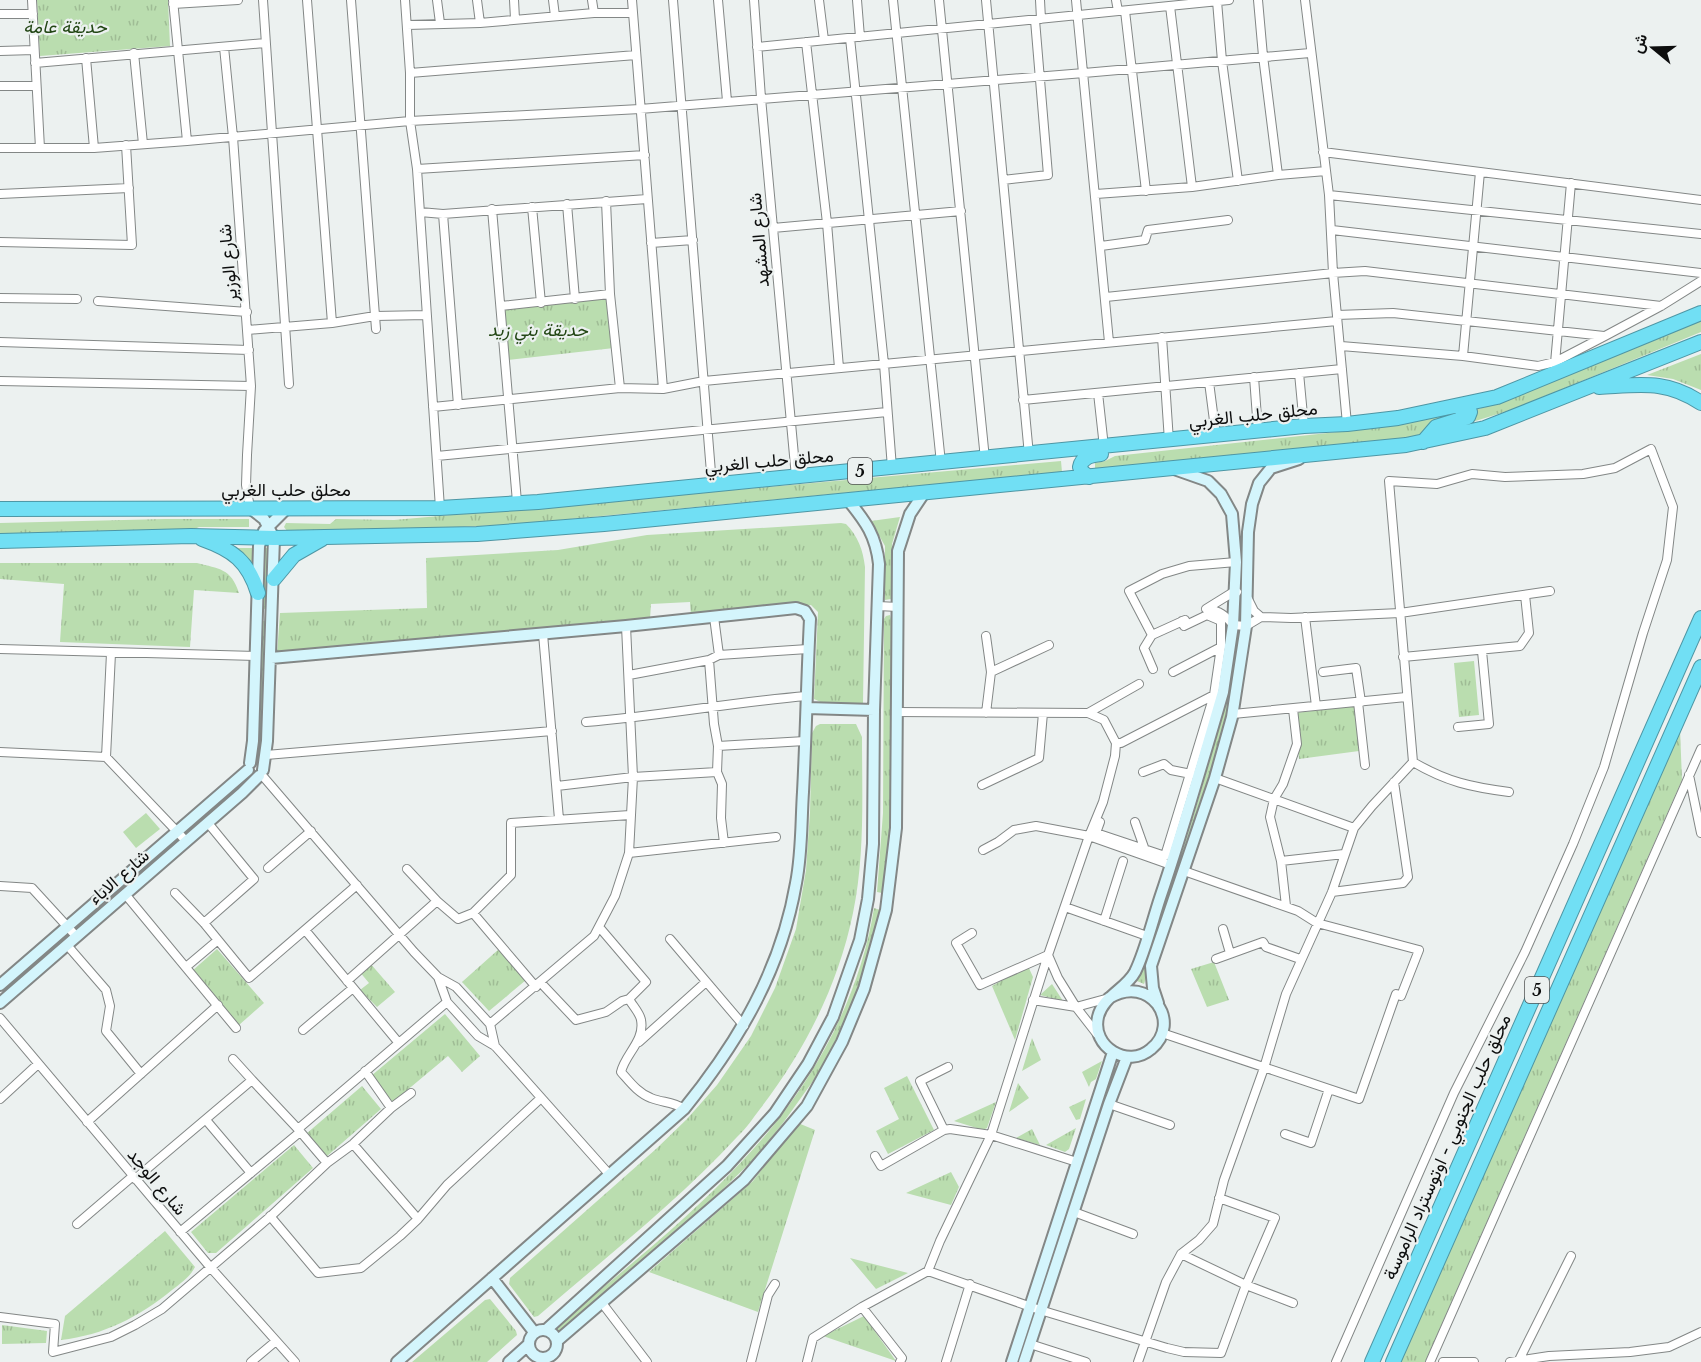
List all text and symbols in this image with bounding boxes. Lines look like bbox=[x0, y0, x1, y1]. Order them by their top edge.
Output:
park label: حديقة عامة bbox=[23, 16, 108, 38]
north arrow bbox=[1623, 18, 1683, 78]
text: ش bbox=[1626, 31, 1651, 55]
street label: شارع المشهد bbox=[744, 192, 775, 288]
street label: شارع الوزير bbox=[214, 223, 243, 304]
park label: حديقة بني زيد bbox=[488, 319, 589, 345]
street label: محلق حلب الغربي bbox=[1187, 397, 1319, 437]
street label: محلق حلب الغربي bbox=[703, 444, 835, 482]
road number: 5 bbox=[848, 458, 872, 484]
street label: محلق حلب الغربي bbox=[221, 479, 351, 505]
street label: شارع الاباء bbox=[84, 845, 154, 910]
road number: 5 bbox=[1525, 977, 1549, 1003]
street label: محلق حلب الجنوبي - اوتوستراد الراموسة bbox=[1378, 1011, 1519, 1285]
street label: شارع الوجد bbox=[122, 1144, 191, 1220]

